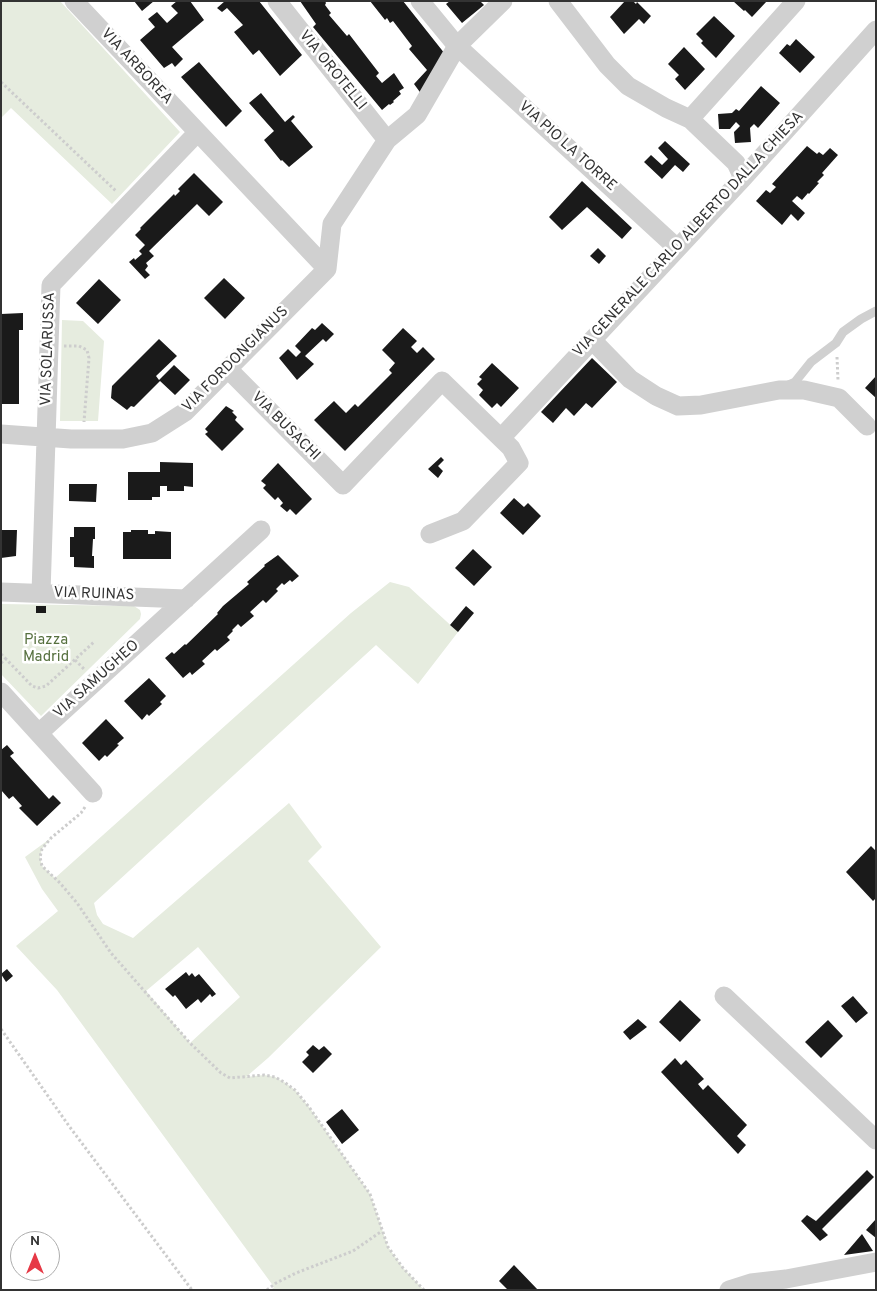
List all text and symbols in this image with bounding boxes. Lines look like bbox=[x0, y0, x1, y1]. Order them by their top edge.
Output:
street label: VIA ARBOREA bbox=[96, 25, 176, 109]
street label: VIA OROTELLI bbox=[294, 28, 370, 114]
street label: VIA PIO LA TORRE bbox=[514, 98, 620, 196]
street label: VIA GENERALE CARLO ALBERTO DALLA CHIESA bbox=[570, 108, 808, 362]
street label: VIA SOLARUSSA bbox=[38, 292, 60, 406]
street label: VIA FORDONGIANUS bbox=[179, 303, 293, 417]
street label: VIA BUSACHI bbox=[247, 389, 323, 465]
street label: VIA RUINAS bbox=[53, 585, 135, 605]
park label: Piazza Madrid bbox=[23, 632, 69, 667]
street label: VIA SAMUGHEO bbox=[51, 637, 143, 723]
north arrow bbox=[10, 1231, 60, 1281]
text: N bbox=[30, 1233, 40, 1250]

